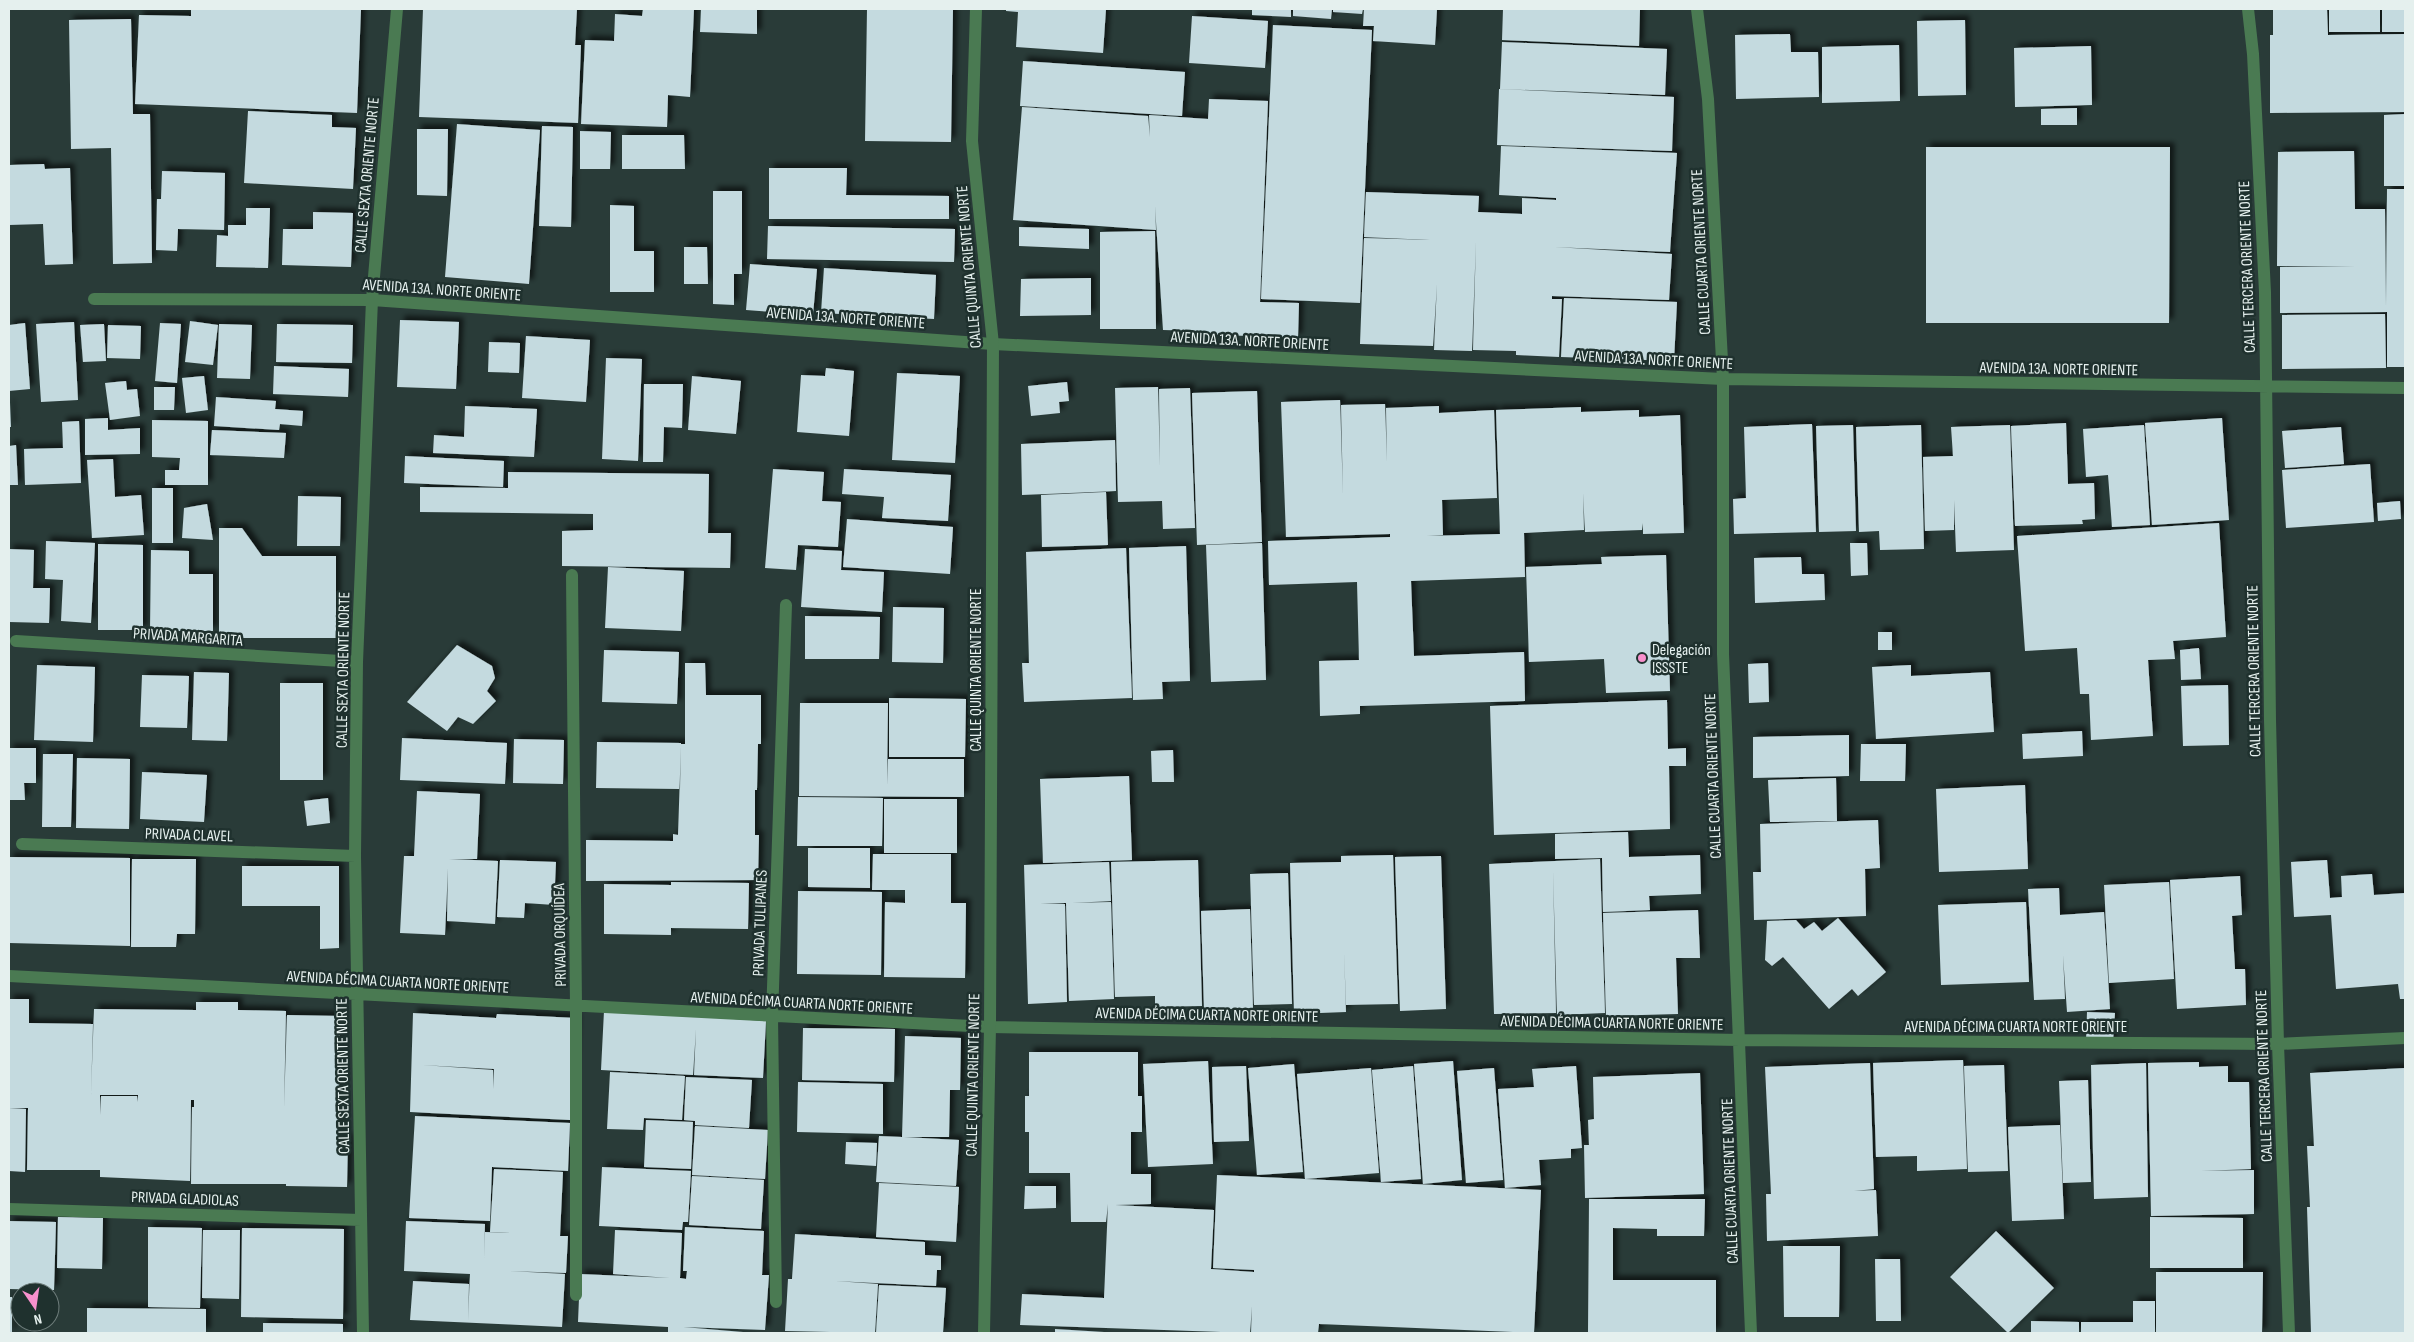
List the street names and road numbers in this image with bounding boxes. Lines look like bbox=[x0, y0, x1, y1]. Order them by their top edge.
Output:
street label: CALLE SEXTA ORIENTE NORTE bbox=[351, 96, 384, 254]
street label: CALLE CUARTA ORIENTE NORTE bbox=[1688, 169, 1715, 335]
street label: CALLE TERCERA ORIENTE NORTE bbox=[2235, 181, 2260, 353]
street label: CALLE QUINTA ORIENTE NORTE bbox=[953, 185, 986, 349]
street label: AVENIDA 13A. NORTE ORIENTE bbox=[361, 275, 522, 306]
street label: AVENIDA 13A. NORTE ORIENTE bbox=[765, 303, 926, 334]
street label: AVENIDA 13A. NORTE ORIENTE bbox=[1169, 328, 1330, 355]
street label: AVENIDA 13A. NORTE ORIENTE bbox=[1573, 347, 1734, 374]
street label: AVENIDA 13A. NORTE ORIENTE bbox=[1978, 359, 2138, 380]
street label: CALLE TERCERA ORIENTE NORTE bbox=[2243, 585, 2266, 757]
street label: CALLE QUINTA ORIENTE NORTE bbox=[967, 588, 986, 752]
street label: CALLE SEXTA ORIENTE NORTE bbox=[333, 592, 354, 748]
street label: PRIVADA MARGARITA bbox=[132, 624, 243, 651]
street label: CALLE CUARTA ORIENTE NORTE bbox=[1701, 693, 1726, 859]
street label: PRIVADA CLAVEL bbox=[145, 824, 233, 847]
street label: PRIVADA TULIPANES bbox=[749, 869, 772, 977]
street label: PRIVADA ORQUÍDEA bbox=[550, 883, 571, 987]
street label: AVENIDA DÉCIMA CUARTA NORTE ORIENTE bbox=[285, 967, 510, 998]
street label: AVENIDA DÉCIMA CUARTA NORTE ORIENTE bbox=[689, 988, 914, 1019]
street label: CALLE TERCERA ORIENTE NORTE bbox=[2252, 990, 2277, 1162]
street label: CALLE QUINTA ORIENTE NORTE bbox=[963, 993, 984, 1157]
street label: CALLE SEXTA ORIENTE NORTE bbox=[333, 998, 354, 1154]
street label: AVENIDA DÉCIMA CUARTA NORTE ORIENTE bbox=[1094, 1004, 1319, 1027]
street label: AVENIDA DÉCIMA CUARTA NORTE ORIENTE bbox=[1499, 1012, 1724, 1035]
street label: AVENIDA DÉCIMA CUARTA NORTE ORIENTE bbox=[1904, 1018, 2127, 1037]
street label: CALLE CUARTA ORIENTE NORTE bbox=[1718, 1098, 1743, 1264]
street label: PRIVADA GLADIOLAS bbox=[131, 1188, 239, 1211]

